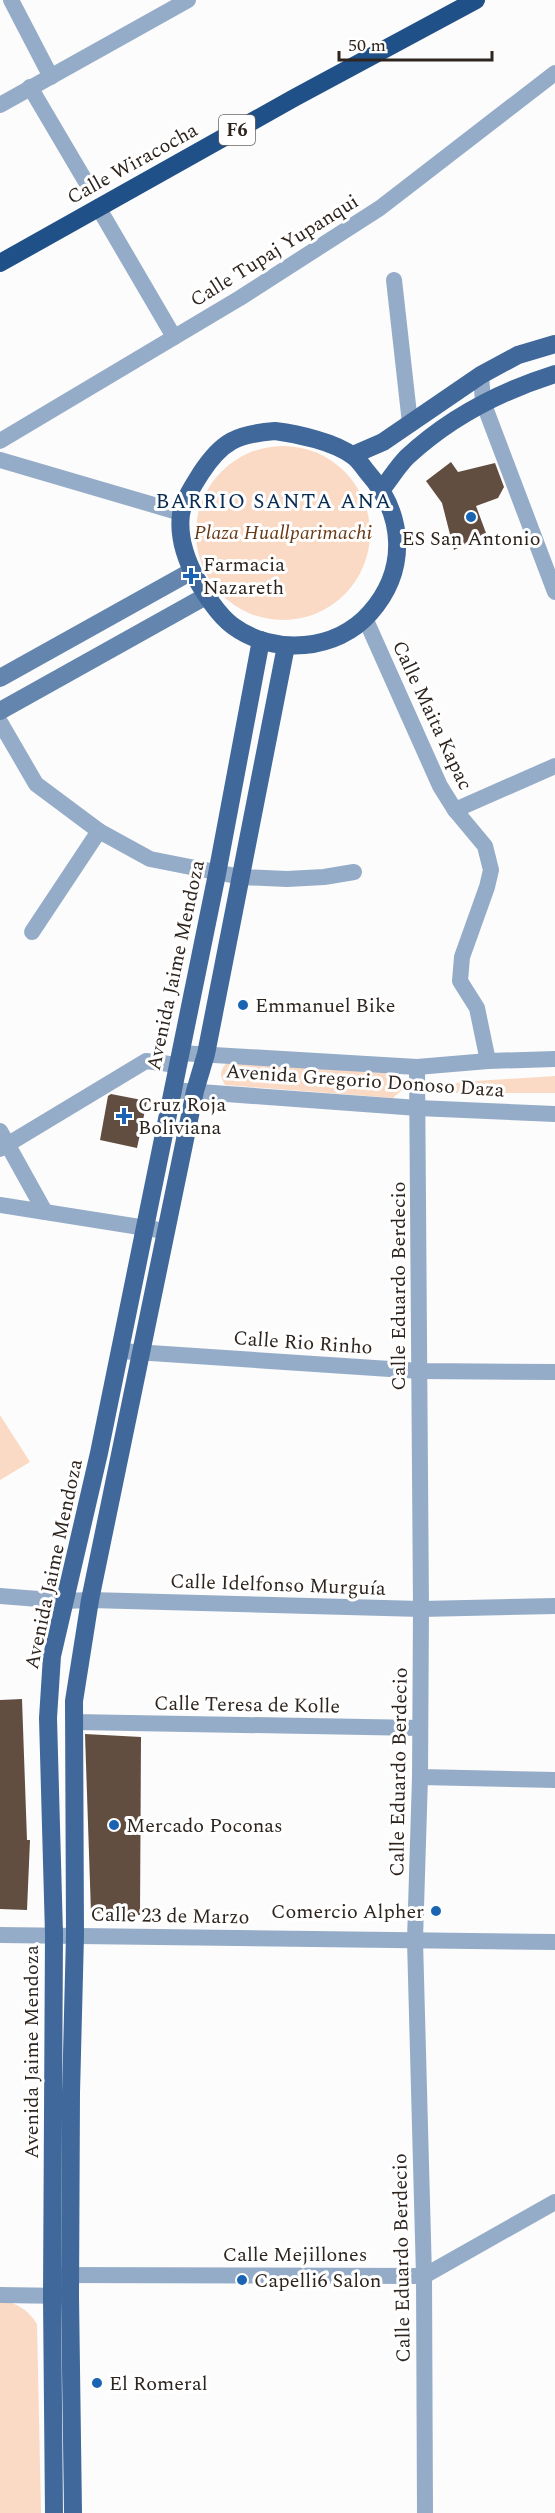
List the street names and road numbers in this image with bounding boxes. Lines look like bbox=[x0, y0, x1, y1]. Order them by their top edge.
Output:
street label: Calle Wiracocha bbox=[62, 115, 204, 212]
road number: F6 bbox=[219, 115, 255, 145]
street label: Calle Tupaj Yupanqui bbox=[184, 187, 365, 315]
street label: Calle Maita Kapac bbox=[384, 636, 480, 795]
street label: Avenida Jaime Mendoza bbox=[139, 857, 213, 1073]
street label: Avenida Gregorio Donoso Daza bbox=[225, 1056, 506, 1106]
street label: Calle Eduardo Berdecio bbox=[384, 1181, 414, 1391]
street label: Calle Rio Rinho bbox=[232, 1323, 374, 1363]
street label: Avenida Jaime Mendoza bbox=[17, 1456, 91, 1672]
street label: Calle Idelfonso Murguía bbox=[170, 1566, 386, 1604]
street label: Calle Eduardo Berdecio bbox=[382, 1667, 416, 1877]
street label: Calle Teresa de Kolle bbox=[154, 1688, 340, 1722]
street label: Calle 23 de Marzo bbox=[90, 1900, 250, 1932]
street label: Avenida Jaime Mendoza bbox=[17, 1945, 47, 2159]
street label: Calle Eduardo Berdecio bbox=[385, 2153, 419, 2363]
street label: Calle Mejillones bbox=[223, 2240, 367, 2270]

